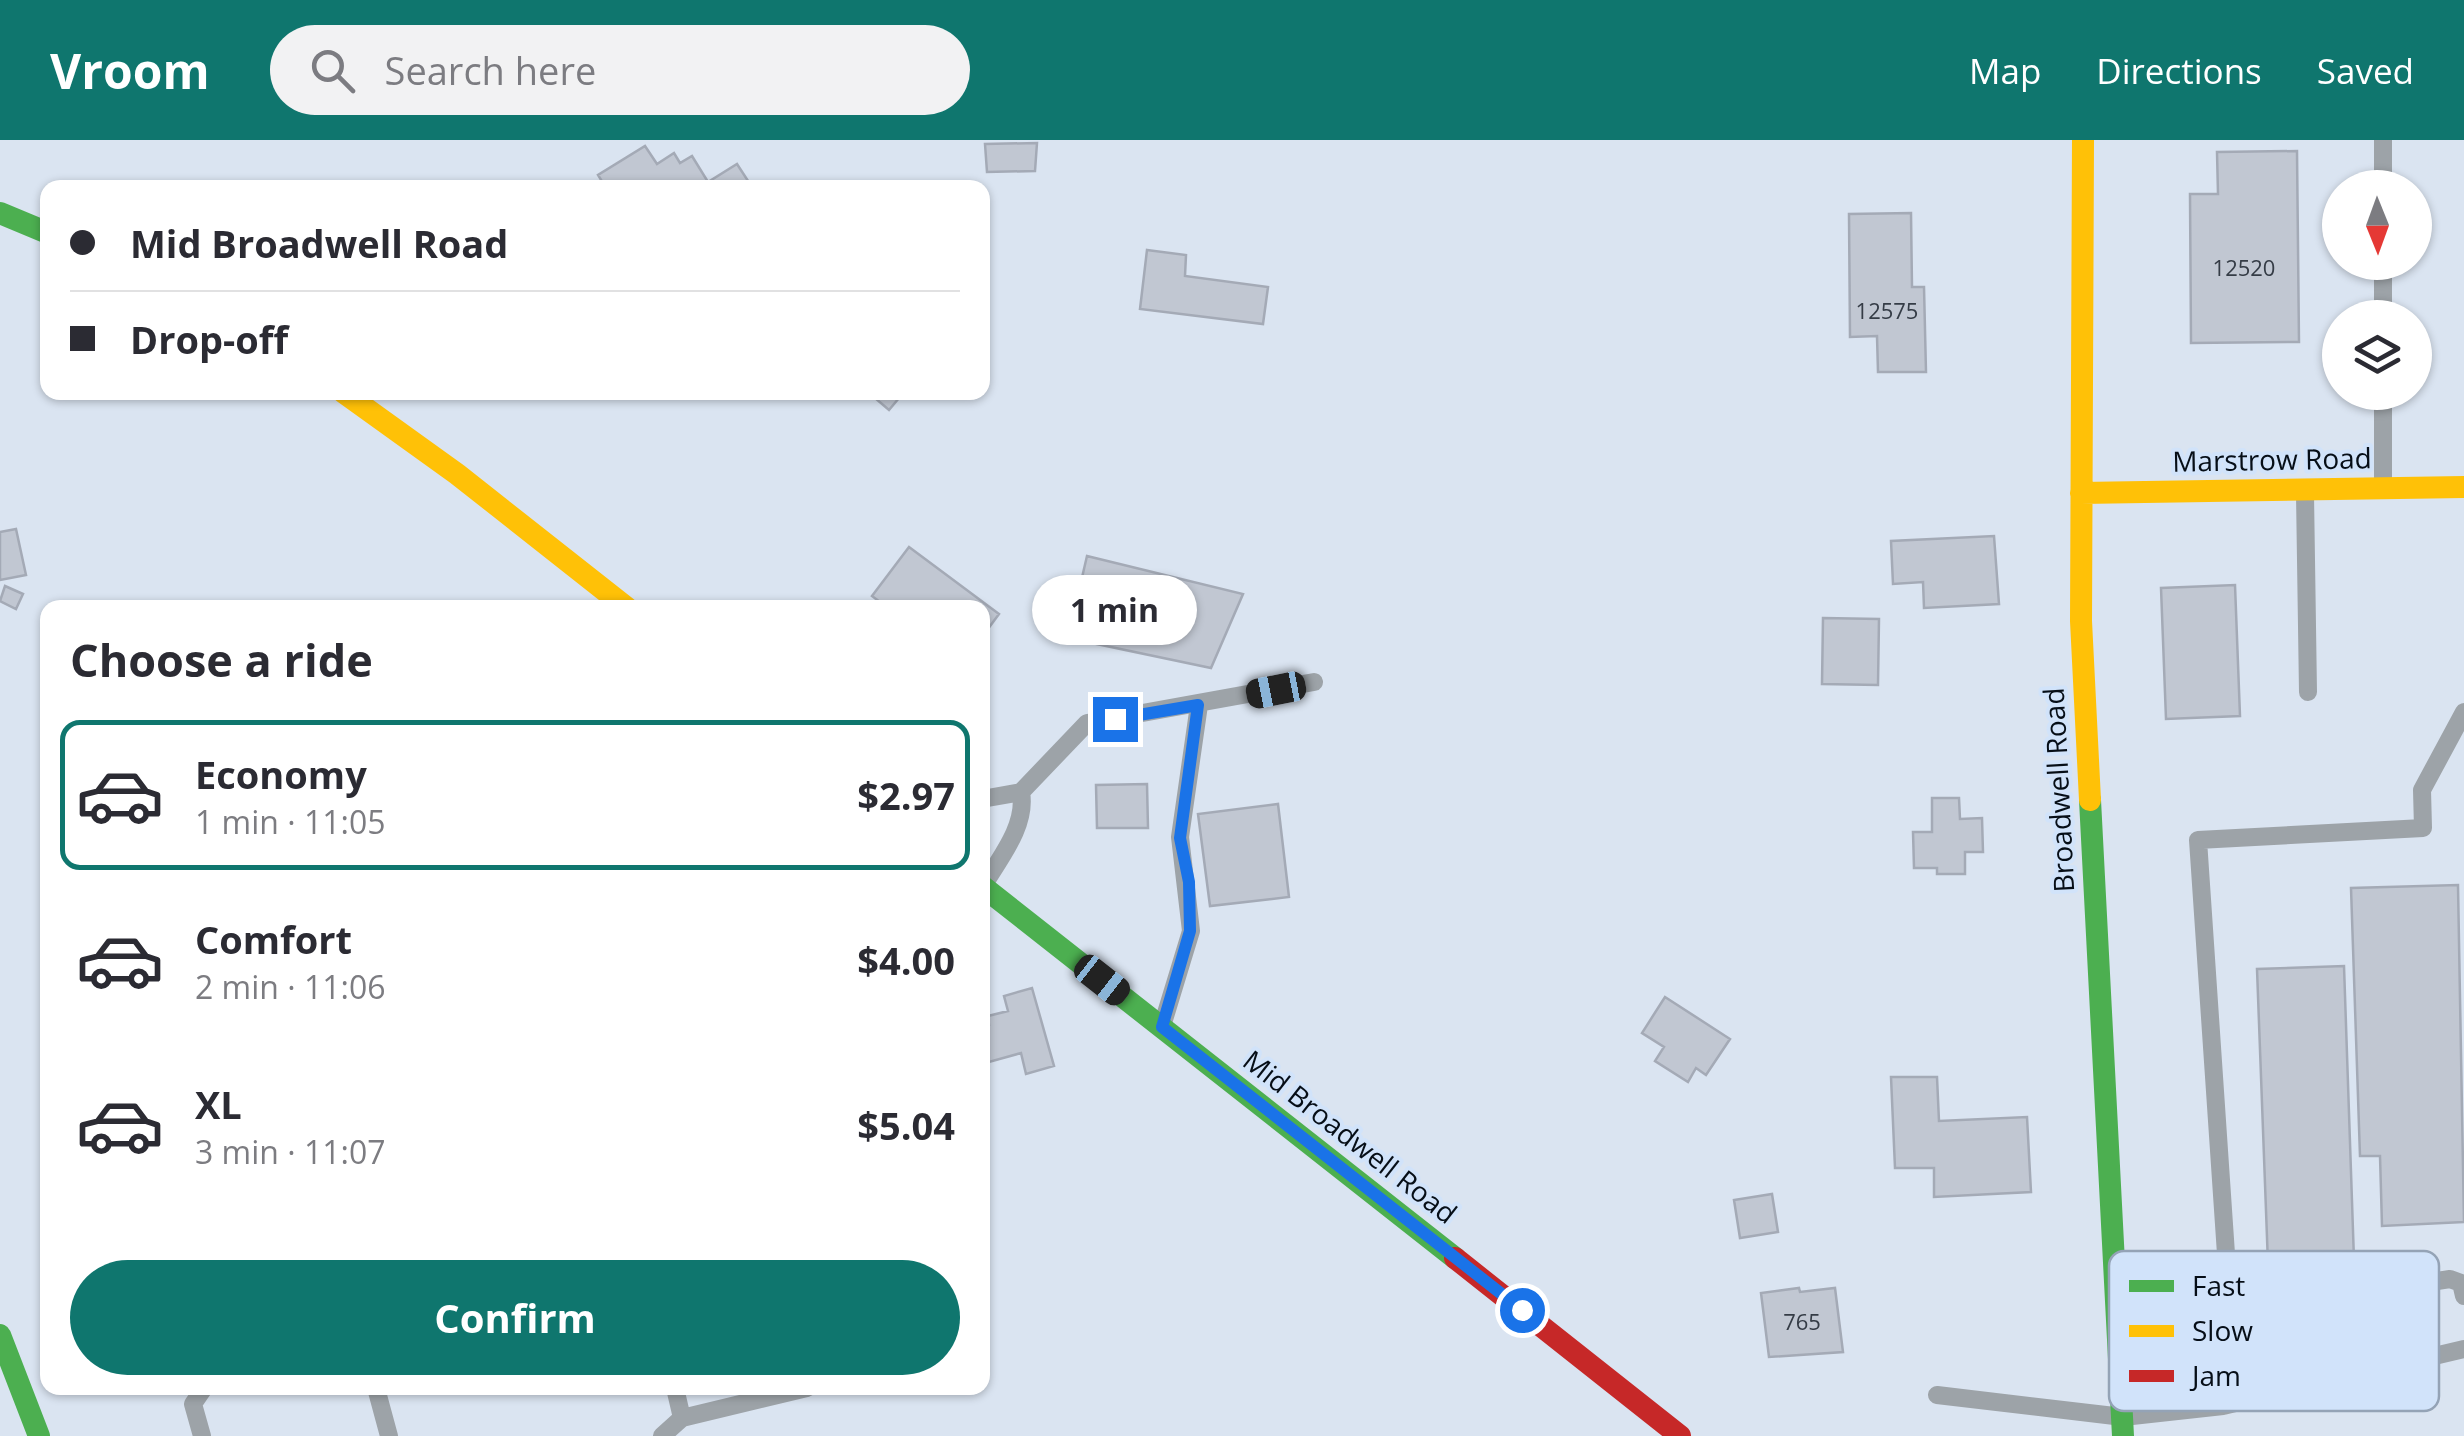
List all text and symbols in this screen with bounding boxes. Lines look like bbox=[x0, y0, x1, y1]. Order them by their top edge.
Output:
search box bbox=[270, 25, 970, 115]
text: Vroom bbox=[50, 38, 210, 103]
icon: search bbox=[305, 43, 360, 98]
text: Search here bbox=[385, 44, 596, 96]
text: Map bbox=[1969, 47, 2041, 94]
text: Directions bbox=[2096, 47, 2262, 94]
text: Saved bbox=[2317, 47, 2414, 94]
north arrow bbox=[2322, 170, 2432, 280]
map controls bbox=[2322, 170, 2432, 410]
text: Mid Broadwell Road bbox=[130, 217, 508, 269]
house number: 12520 bbox=[2213, 252, 2275, 282]
house number: 12575 bbox=[1856, 295, 1918, 325]
button: layers bbox=[2322, 300, 2432, 410]
text: Drop-off bbox=[130, 313, 288, 365]
street label: Marstrow Road bbox=[2172, 438, 2372, 480]
callout: 1 min bbox=[1032, 574, 1198, 644]
text: 1 min bbox=[1070, 588, 1159, 631]
text: Choose a ride bbox=[70, 629, 373, 690]
car bbox=[1244, 670, 1308, 710]
street label: Broadwell Road bbox=[2034, 687, 2082, 893]
route end bbox=[1093, 697, 1138, 742]
text: Economy bbox=[195, 748, 367, 800]
icon: car bbox=[75, 750, 165, 840]
text: $2.97 bbox=[857, 769, 955, 821]
text: 1 min · 11:05 bbox=[195, 800, 386, 843]
text: Comfort bbox=[195, 913, 352, 965]
icon: car bbox=[75, 915, 165, 1005]
text: $4.00 bbox=[857, 934, 955, 986]
car bbox=[1069, 950, 1135, 1010]
text: 2 min · 11:06 bbox=[195, 965, 386, 1008]
street label: Mid Broadwell Road bbox=[1236, 1041, 1465, 1232]
text: XL bbox=[195, 1078, 242, 1130]
icon: car bbox=[75, 1080, 165, 1170]
text: $5.04 bbox=[857, 1099, 955, 1151]
text: 3 min · 11:07 bbox=[195, 1130, 386, 1173]
legend bbox=[2109, 1251, 2439, 1411]
button: Confirm bbox=[70, 1260, 960, 1375]
text: Fast bbox=[2192, 1266, 2245, 1304]
route start bbox=[1500, 1288, 1545, 1333]
house number: 765 bbox=[1783, 1306, 1821, 1336]
text: Slow bbox=[2192, 1311, 2253, 1349]
text: Jam bbox=[2189, 1356, 2241, 1394]

